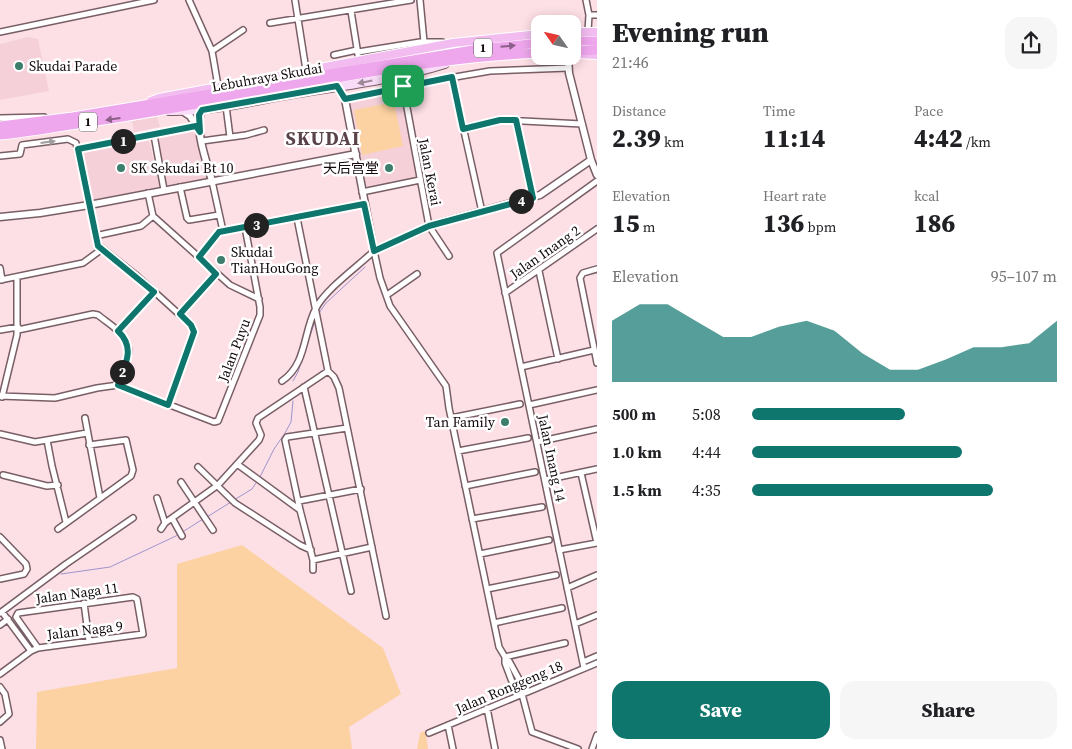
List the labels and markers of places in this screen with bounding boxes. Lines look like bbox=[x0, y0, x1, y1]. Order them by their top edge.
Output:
place label: Skudai Parade bbox=[29, 56, 117, 76]
marker: Skudai Parade bbox=[13, 60, 25, 72]
pin bbox=[382, 65, 424, 107]
pin: 1 bbox=[110, 128, 136, 154]
place label: SK Sekudai Bt 10 bbox=[131, 158, 233, 178]
place label: 天后宫堂 bbox=[323, 158, 379, 178]
marker: SK Sekudai Bt 10 bbox=[115, 162, 127, 174]
marker: 天后宫堂 bbox=[383, 162, 395, 174]
pin: 4 bbox=[508, 188, 534, 214]
pin: 3 bbox=[244, 212, 268, 238]
place label: Skudai TianHouGong bbox=[231, 242, 319, 278]
marker: Skudai TianHouGong bbox=[215, 254, 227, 266]
pin: 2 bbox=[110, 360, 134, 384]
place label: Tan Family bbox=[426, 412, 496, 432]
marker: Tan Family bbox=[499, 416, 511, 428]

